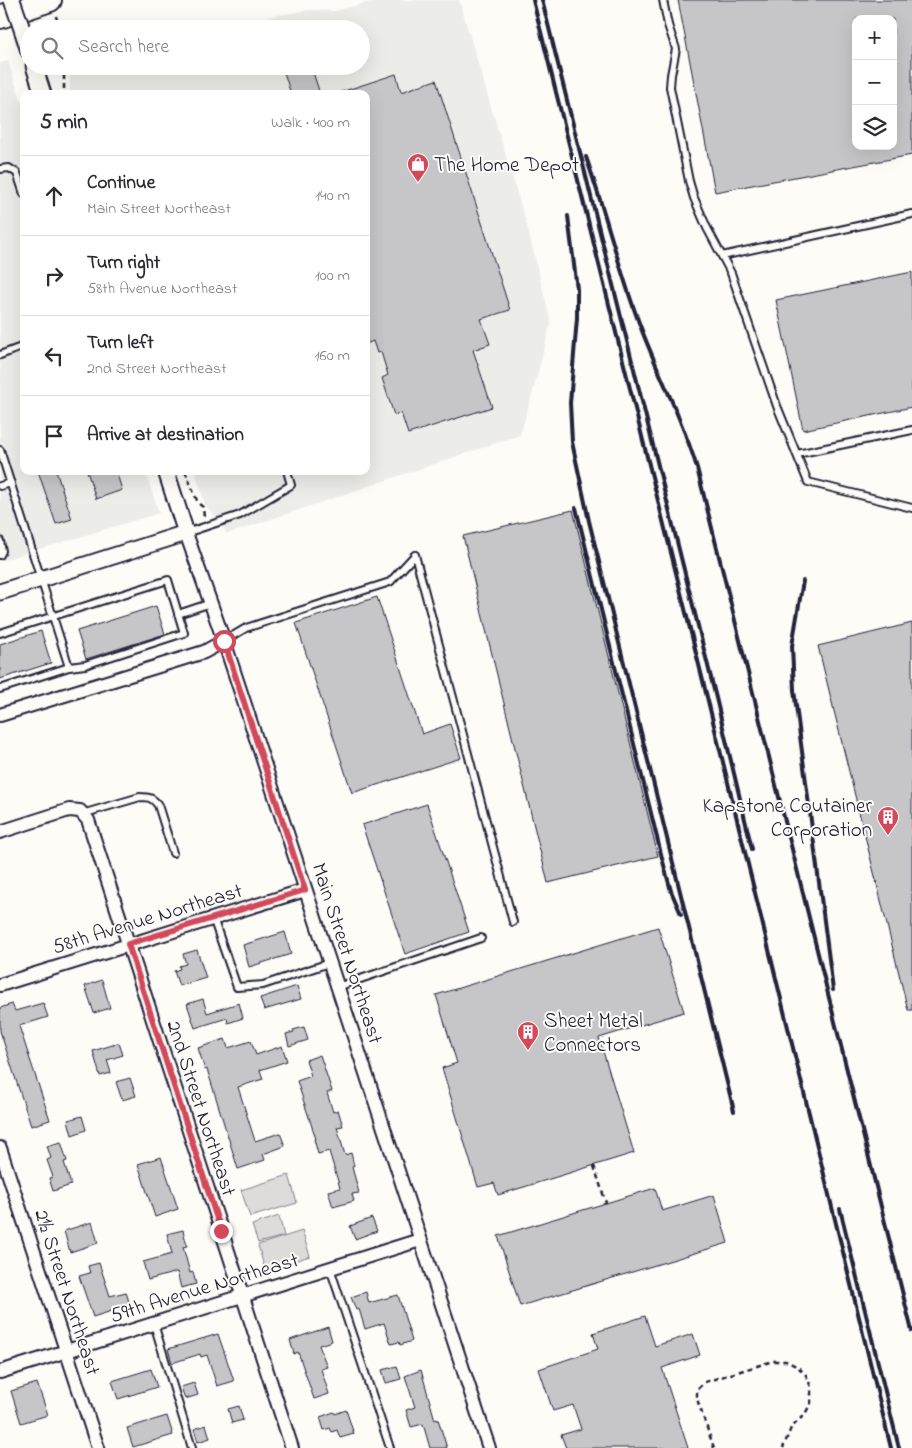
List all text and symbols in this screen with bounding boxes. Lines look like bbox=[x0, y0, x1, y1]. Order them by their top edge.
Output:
map controls bbox=[852, 15, 897, 150]
button: + bbox=[852, 15, 897, 60]
search box bbox=[20, 20, 370, 75]
icon: search bbox=[38, 34, 66, 62]
text: Search here bbox=[78, 34, 169, 61]
button: − bbox=[852, 60, 897, 105]
button: layers bbox=[852, 105, 897, 150]
text: 5 min bbox=[40, 108, 88, 138]
text: Walk · 400 m bbox=[271, 111, 350, 135]
place label: The Home Depot bbox=[434, 151, 579, 181]
shop icon: The Home Depot bbox=[406, 152, 430, 183]
text: Continue bbox=[87, 170, 155, 197]
icon: ahead bbox=[40, 182, 68, 210]
text: 140 m bbox=[315, 184, 350, 208]
text: Main Street Northeast bbox=[87, 197, 231, 221]
text: Turn right bbox=[87, 250, 160, 277]
icon: right bbox=[40, 262, 68, 290]
text: 100 m bbox=[315, 264, 350, 288]
text: 58th Avenue Northeast bbox=[87, 277, 237, 301]
text: Turn left bbox=[87, 330, 154, 357]
icon: left bbox=[40, 342, 68, 370]
text: 160 m bbox=[315, 344, 350, 368]
text: 2nd Street Northeast bbox=[87, 357, 227, 381]
icon: arrive bbox=[40, 422, 68, 450]
text: Arrive at destination bbox=[87, 422, 244, 449]
route start bbox=[213, 630, 236, 653]
place label: Kapstone Coutainer Corporation bbox=[703, 792, 872, 846]
building icon: Kapstone Coutainer Corporation bbox=[876, 805, 900, 836]
street label: Main Street Northeast bbox=[303, 859, 390, 1048]
street label: 58th Avenue Northeast bbox=[49, 877, 246, 963]
place label: Sheet Metal Connectors bbox=[544, 1007, 643, 1061]
street label: 2nd Street Northeast bbox=[158, 1017, 243, 1200]
building icon: Sheet Metal Connectors bbox=[516, 1020, 540, 1051]
street label: 2½ Street Northeast bbox=[25, 1206, 107, 1379]
route end bbox=[210, 1220, 233, 1243]
street label: 59th Avenue Northeast bbox=[107, 1246, 303, 1332]

